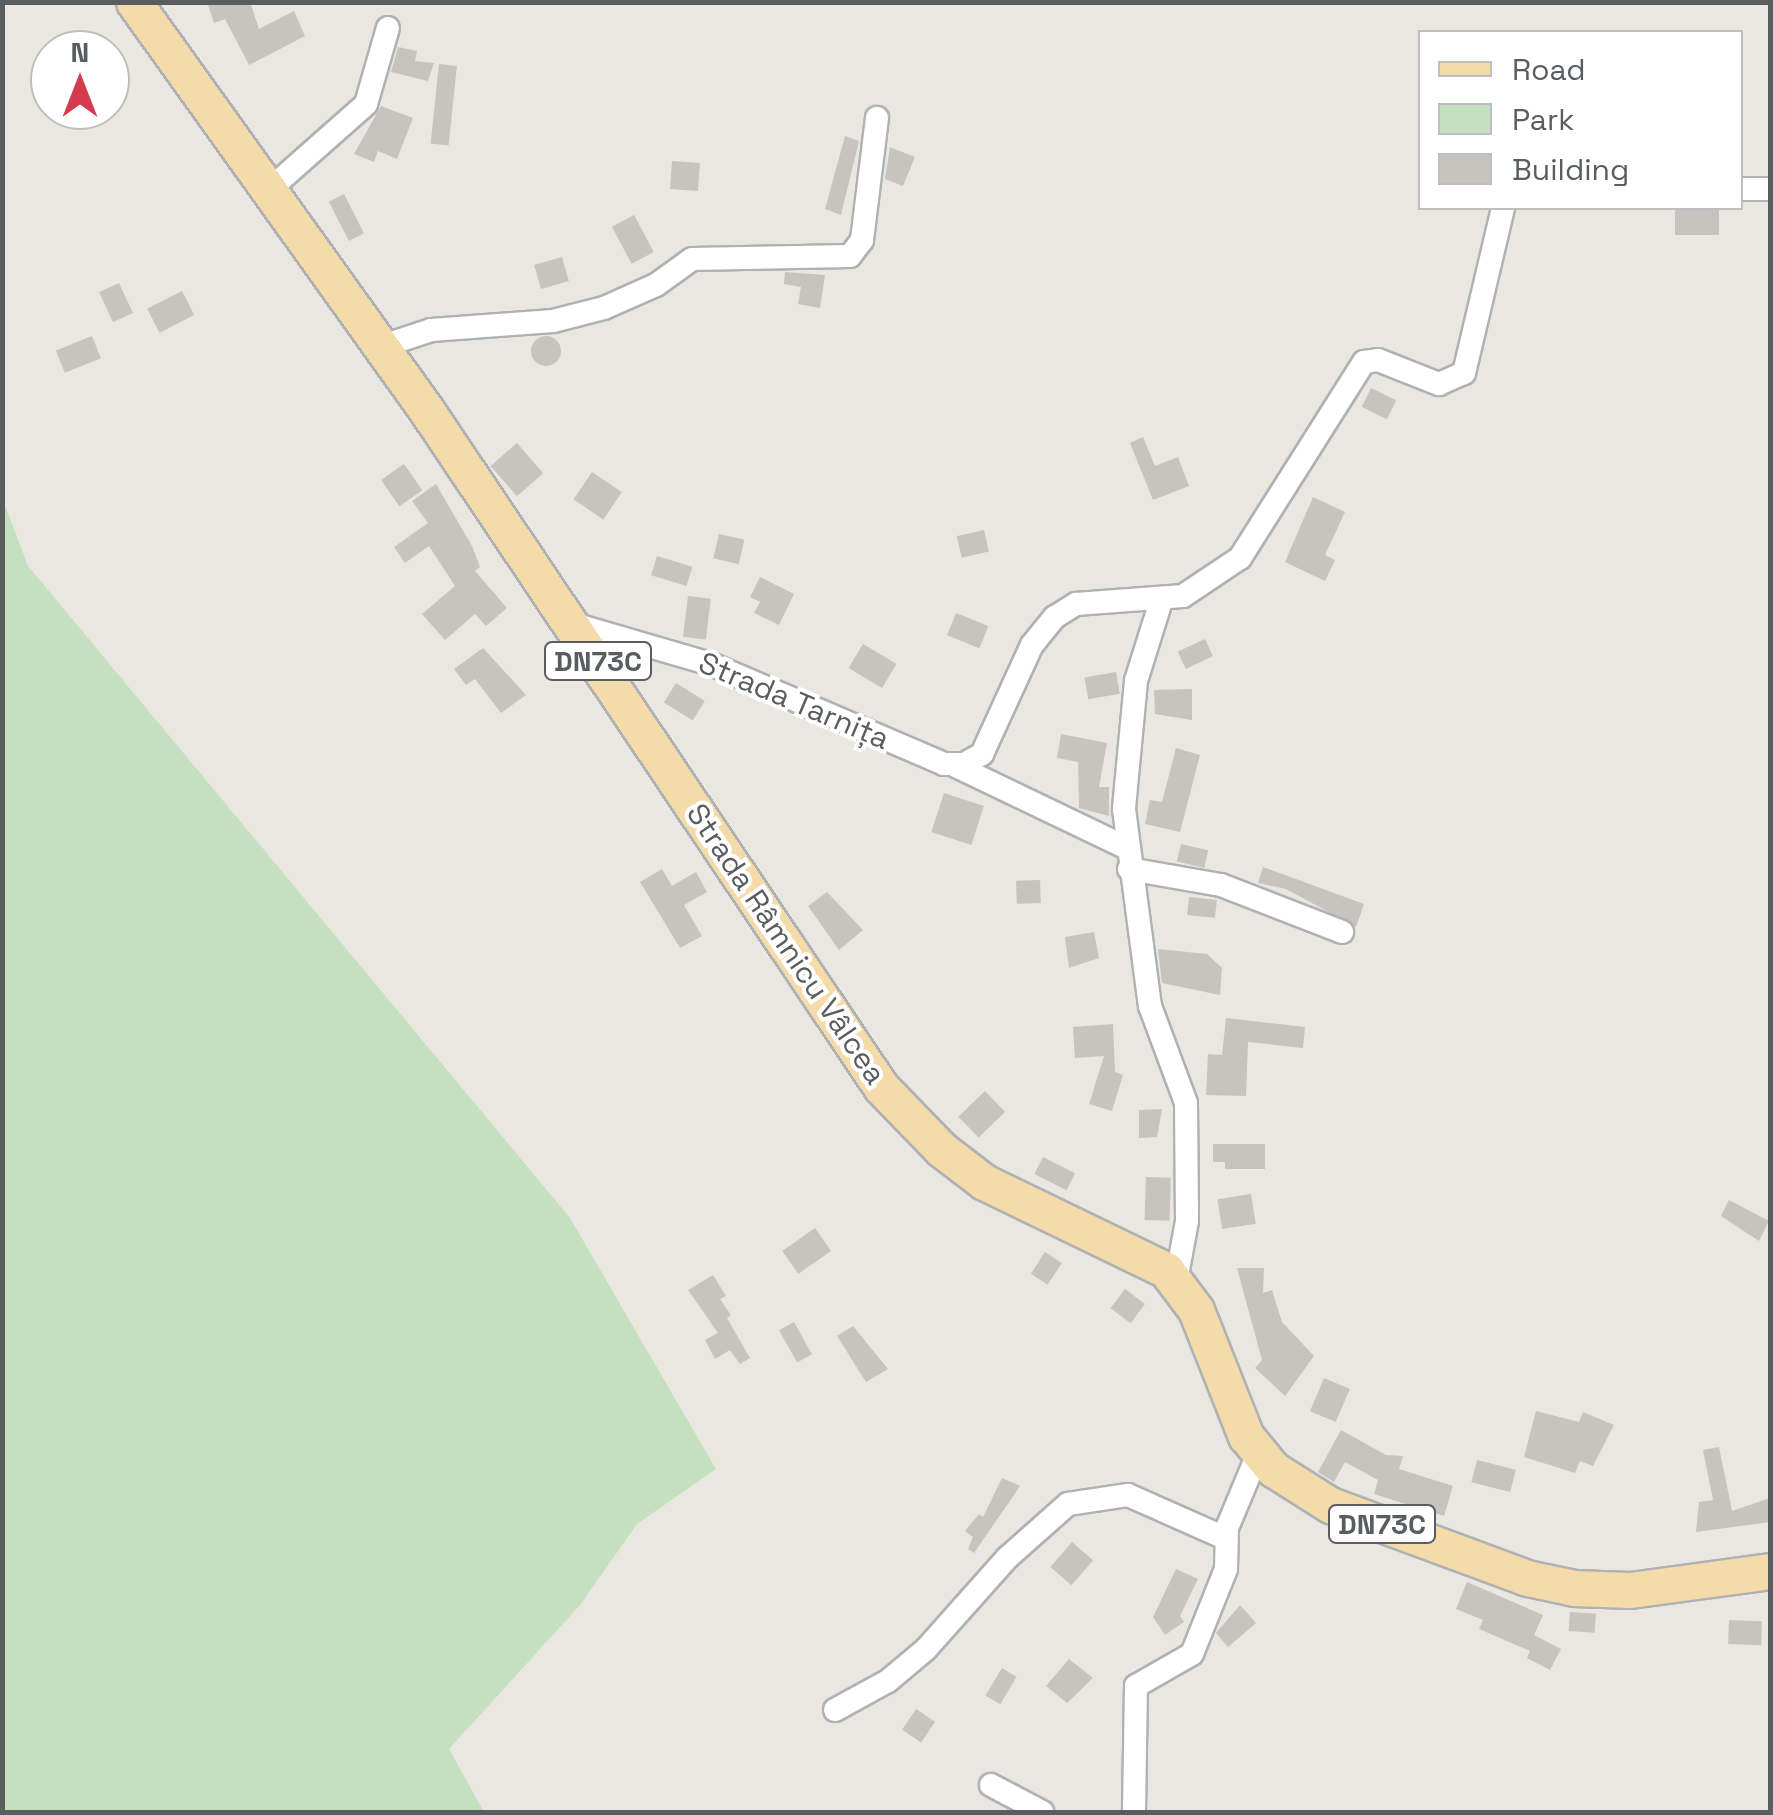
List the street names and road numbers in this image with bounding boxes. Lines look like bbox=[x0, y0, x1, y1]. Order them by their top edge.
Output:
road number: DN73C bbox=[543, 638, 653, 684]
street label: Strada Tarnița bbox=[693, 644, 895, 758]
street label: Strada Râmnicu Vâlcea bbox=[679, 797, 893, 1091]
road number: DN73C bbox=[1327, 1501, 1437, 1547]

